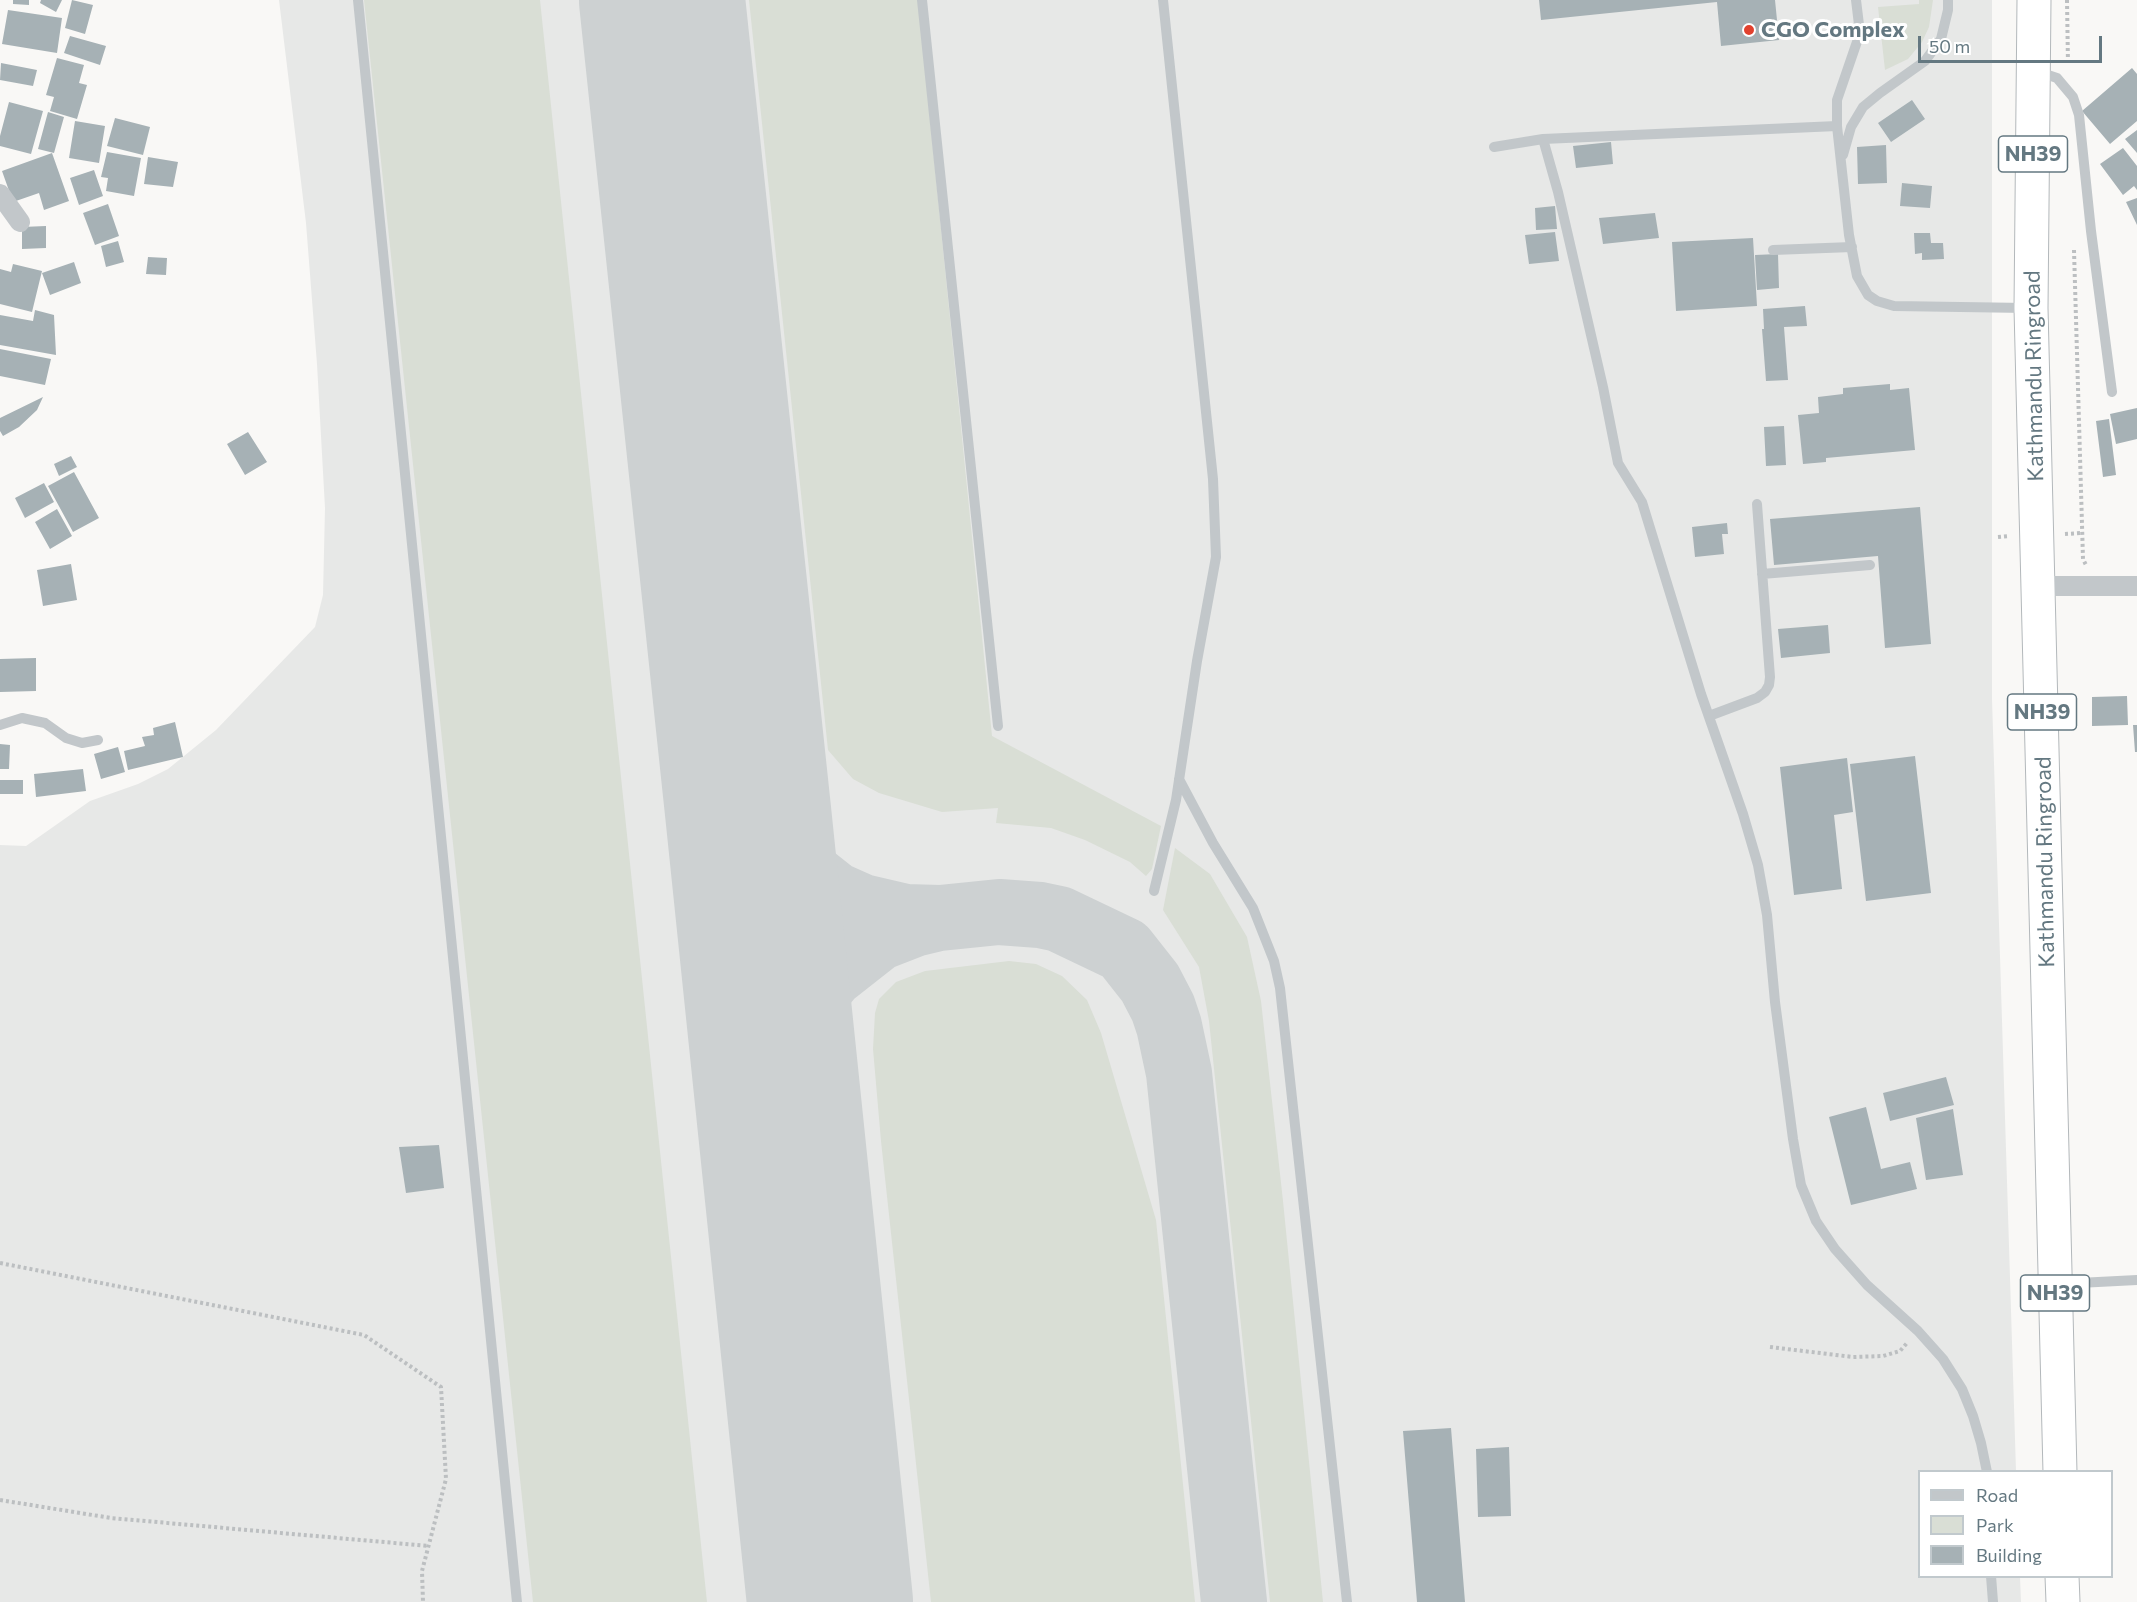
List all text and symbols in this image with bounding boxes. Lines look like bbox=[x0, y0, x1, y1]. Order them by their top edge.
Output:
place label: CGO Complex bbox=[1761, 17, 1905, 43]
marker: CGO Complex bbox=[1742, 23, 1756, 37]
scale bar bbox=[1921, 24, 2106, 62]
text: 50 m bbox=[1929, 35, 1970, 57]
road number: NH39 bbox=[1998, 136, 2068, 172]
street label: Kathmandu Ringroad bbox=[2019, 270, 2049, 482]
road number: NH39 bbox=[2008, 694, 2076, 730]
street label: Kathmandu Ringroad bbox=[2030, 756, 2060, 968]
road number: NH39 bbox=[2020, 1275, 2090, 1311]
legend bbox=[1918, 1470, 2113, 1578]
text: Road bbox=[1976, 1484, 2018, 1506]
text: Park bbox=[1976, 1514, 2014, 1536]
text: Building bbox=[1976, 1544, 2042, 1566]

